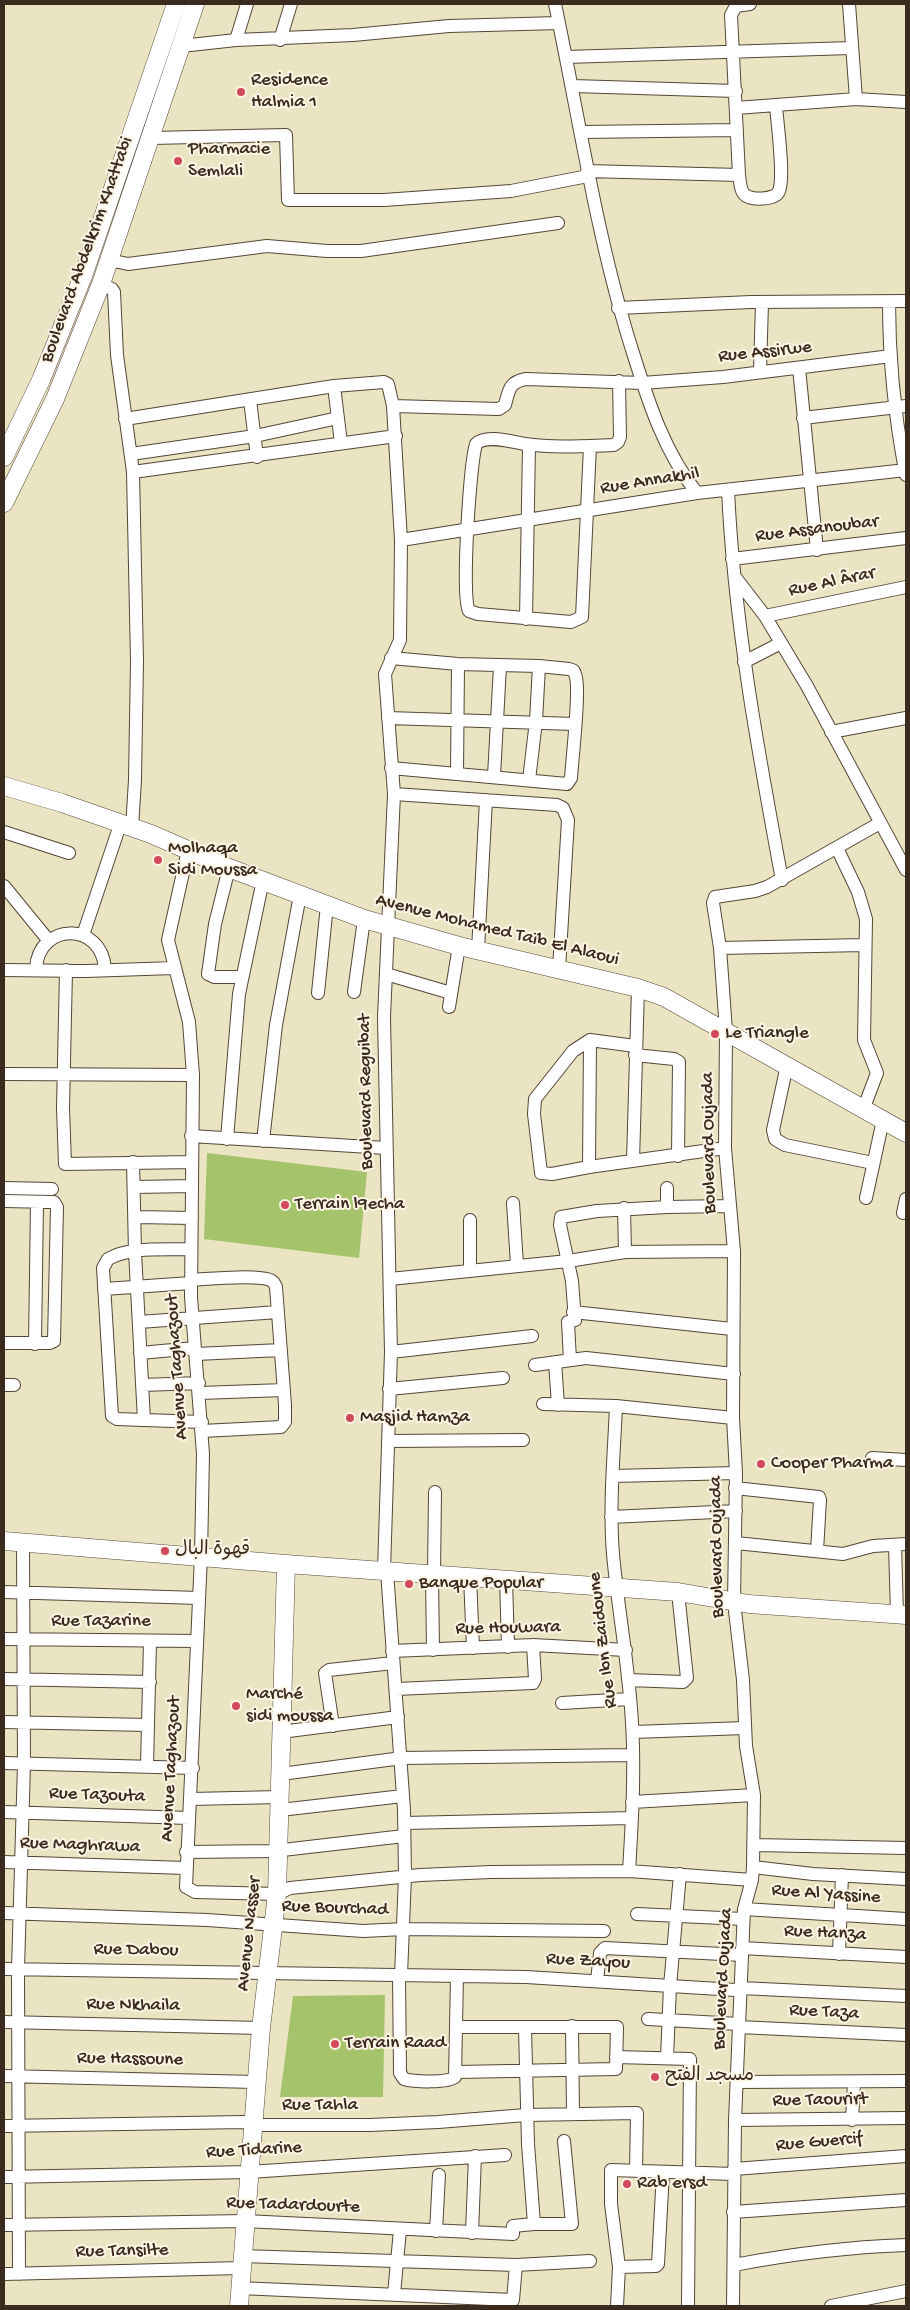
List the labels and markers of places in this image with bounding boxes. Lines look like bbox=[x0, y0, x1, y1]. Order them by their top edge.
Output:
place label: Residence Halmia 1 bbox=[251, 70, 328, 114]
marker: Residence Halmia 1 bbox=[235, 86, 247, 98]
place label: Pharmacie Semlali bbox=[188, 139, 270, 183]
marker: Pharmacie Semlali bbox=[172, 155, 184, 167]
place label: Molhaqa Sidi Moussa bbox=[168, 838, 257, 882]
marker: Molhaqa Sidi Moussa bbox=[152, 854, 164, 866]
place label: Le Triangle bbox=[725, 1023, 809, 1045]
marker: Le Triangle bbox=[709, 1028, 721, 1040]
place label: Terrain l9echa bbox=[295, 1194, 404, 1216]
marker: Terrain l9echa bbox=[279, 1199, 291, 1211]
place label: Masjid Hamza bbox=[360, 1407, 470, 1429]
marker: Masjid Hamza bbox=[344, 1412, 356, 1424]
place label: Cooper Pharma bbox=[771, 1453, 893, 1475]
marker: Cooper Pharma bbox=[755, 1458, 767, 1470]
place label: قهوة البال bbox=[175, 1540, 250, 1562]
marker: قهوة البال bbox=[159, 1545, 171, 1557]
place label: Banque Popular bbox=[419, 1573, 543, 1595]
marker: Banque Popular bbox=[403, 1578, 415, 1590]
place label: Marché sidi moussa bbox=[246, 1684, 334, 1728]
marker: Marché sidi moussa bbox=[230, 1700, 242, 1712]
place label: Terrain Raad bbox=[345, 2033, 446, 2055]
marker: Terrain Raad bbox=[329, 2038, 341, 2050]
place label: مسجد الفتح bbox=[665, 2066, 754, 2088]
marker: مسجد الفتح bbox=[649, 2071, 661, 2083]
place label: Rab ersd bbox=[637, 2173, 707, 2195]
marker: Rab ersd bbox=[621, 2178, 633, 2190]

